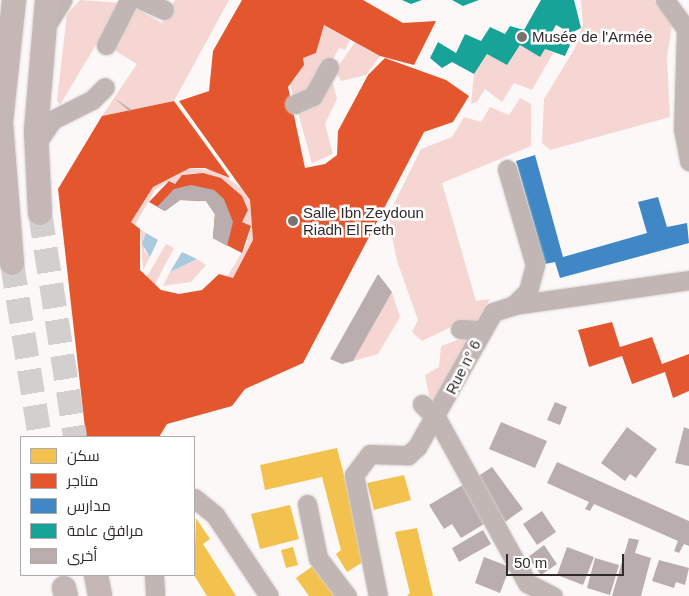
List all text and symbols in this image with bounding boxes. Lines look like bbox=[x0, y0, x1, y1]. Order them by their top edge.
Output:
place label: Musée de l'Armée bbox=[532, 28, 652, 46]
marker: Musée de l'Armée bbox=[516, 31, 528, 43]
place label: Salle Ibn Zeydoun Riadh El Feth bbox=[303, 203, 424, 238]
marker: Salle Ibn Zeydoun Riadh El Feth bbox=[287, 215, 299, 227]
street label: Rue n° 6 bbox=[442, 337, 484, 397]
legend bbox=[20, 436, 195, 576]
text: سكن bbox=[67, 447, 100, 464]
text: متاجر bbox=[67, 472, 98, 489]
text: مدارس bbox=[67, 497, 111, 514]
text: مرافق عامة bbox=[67, 522, 143, 539]
scale bar bbox=[509, 544, 626, 576]
text: أخرى bbox=[67, 547, 97, 564]
text: 50 m bbox=[514, 554, 547, 571]

